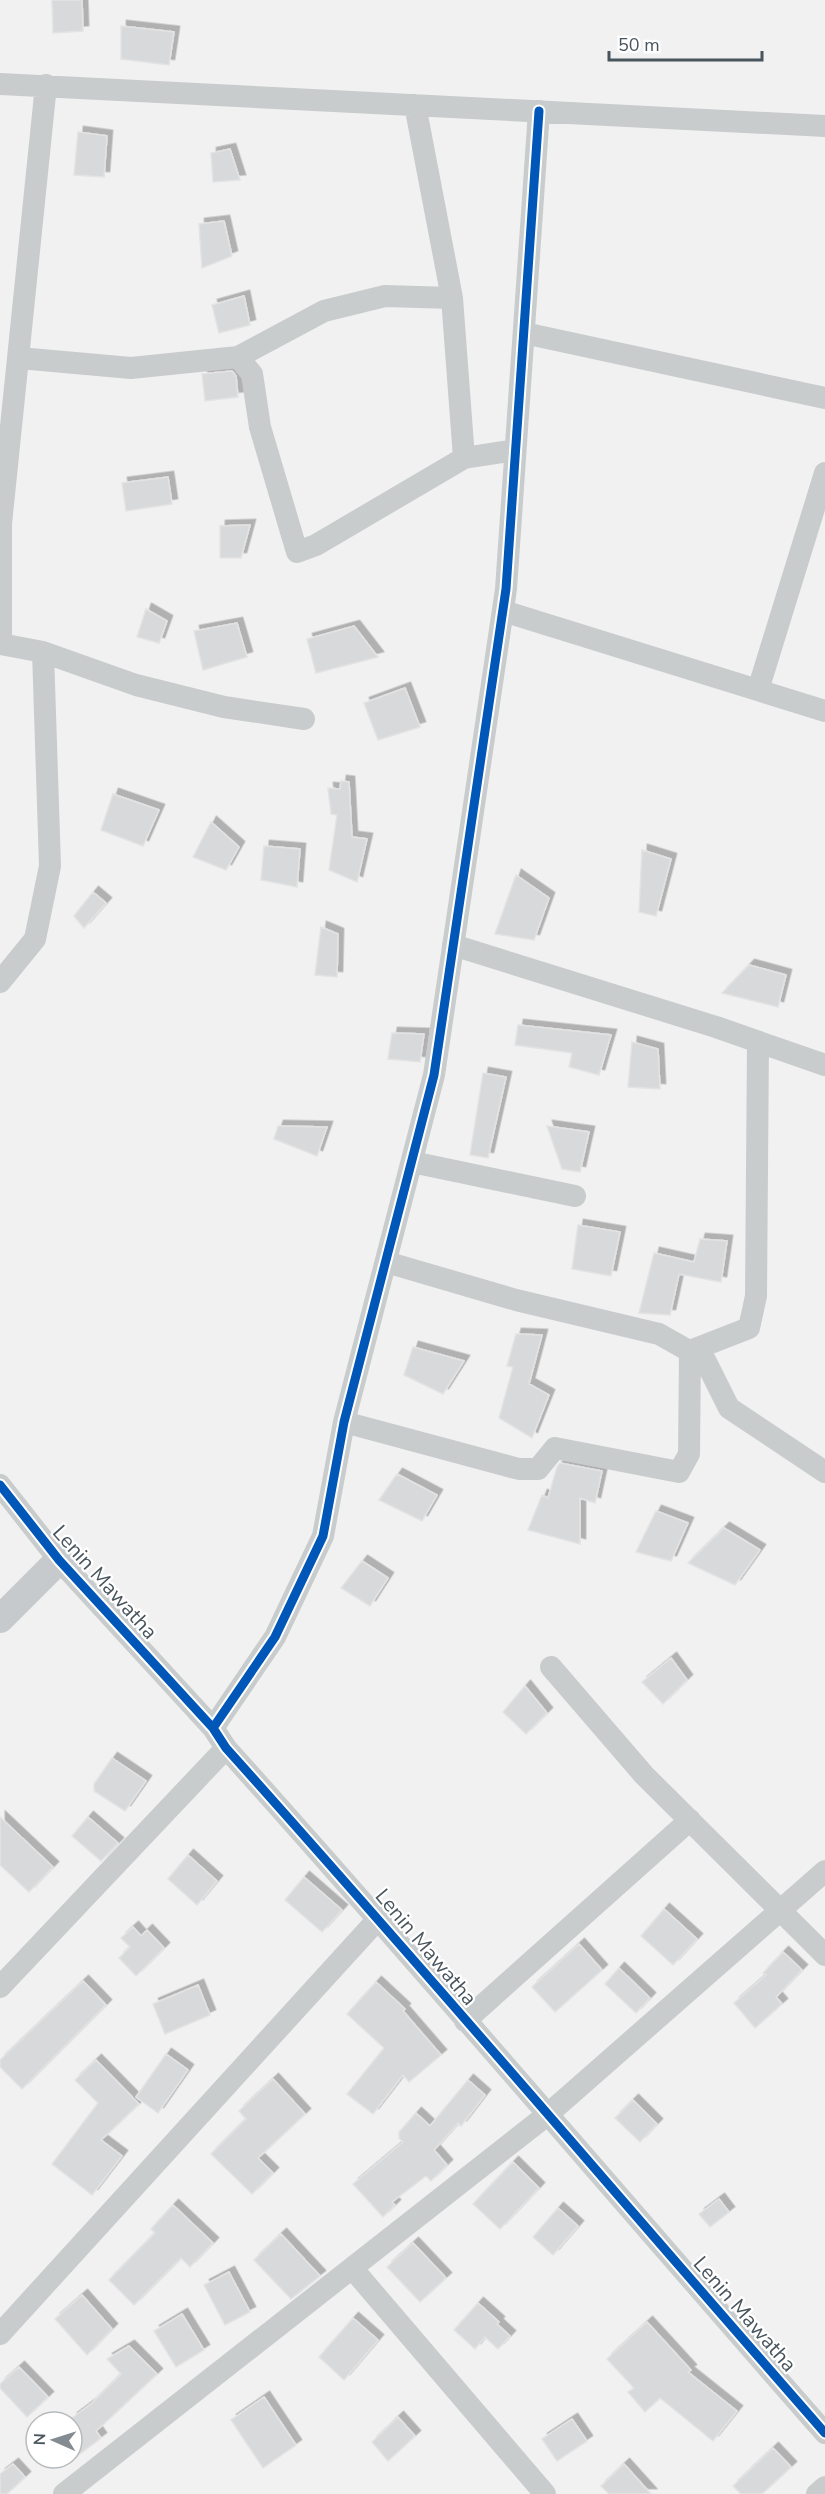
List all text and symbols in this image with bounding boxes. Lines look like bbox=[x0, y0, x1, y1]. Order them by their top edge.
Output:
scale bar bbox=[609, 24, 762, 62]
text: 50 m bbox=[618, 33, 660, 57]
street label: Lenin Mawatha bbox=[46, 1519, 164, 1645]
street label: Lenin Mawatha bbox=[369, 1883, 483, 2011]
street label: Lenin Mawatha bbox=[687, 2250, 803, 2378]
north arrow bbox=[24, 2410, 84, 2470]
text: N bbox=[29, 2433, 51, 2446]

